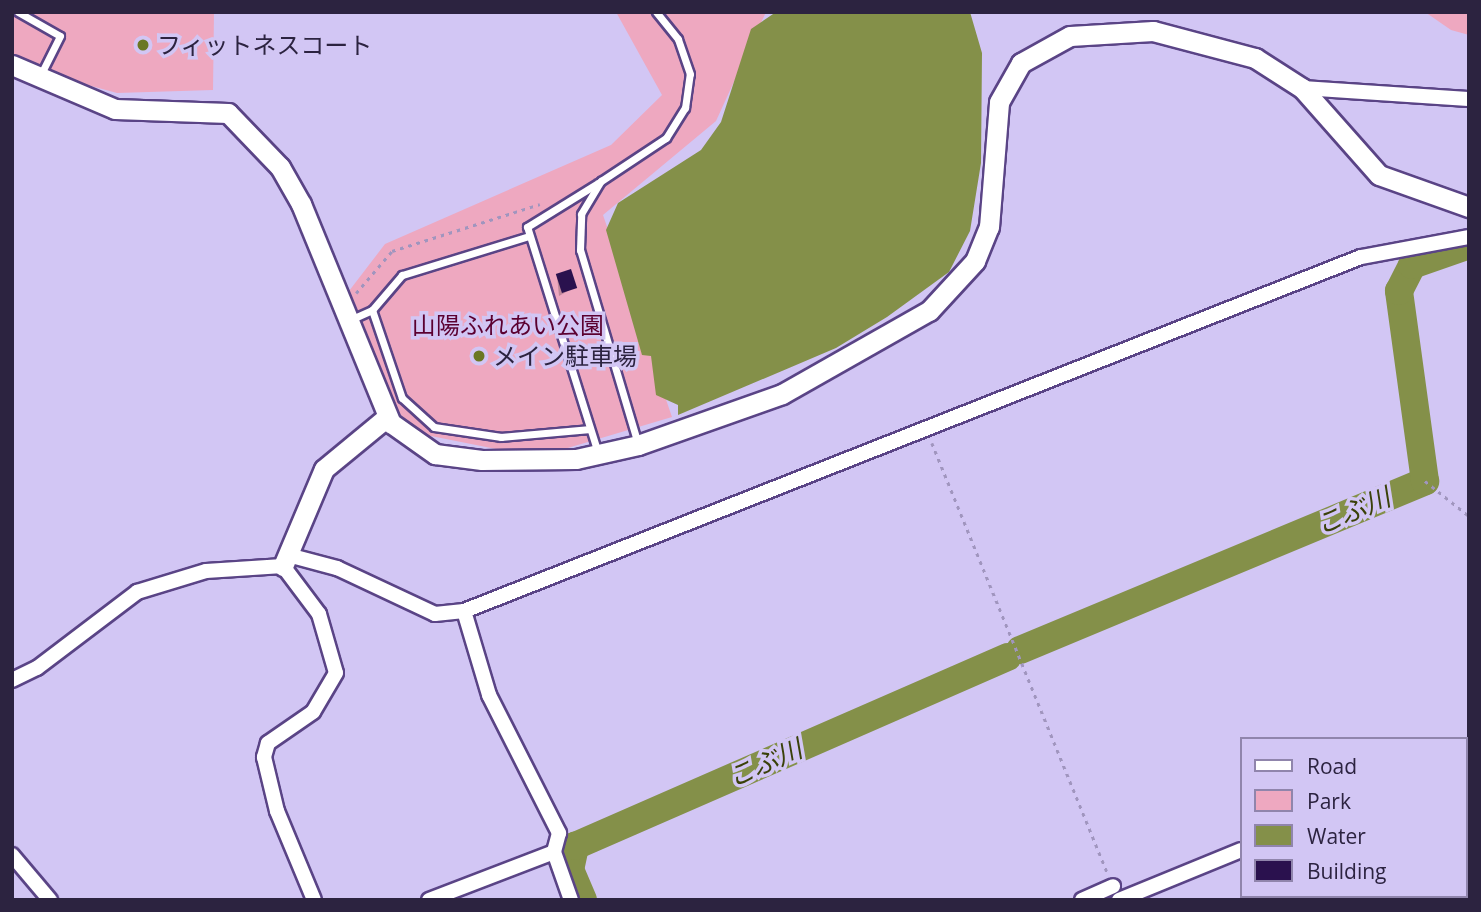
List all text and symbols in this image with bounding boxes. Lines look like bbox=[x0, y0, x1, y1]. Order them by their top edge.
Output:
place label: フィットネスコート bbox=[157, 31, 373, 59]
marker: フィットネスコート bbox=[135, 37, 151, 53]
park label: 山陽ふれあい公園 bbox=[412, 311, 604, 339]
place label: メイン駐車場 bbox=[493, 342, 637, 370]
marker: メイン駐車場 bbox=[471, 348, 487, 364]
water label: こぶ川 bbox=[1311, 481, 1395, 541]
water label: こぶ川 bbox=[723, 733, 807, 793]
legend bbox=[1240, 737, 1467, 898]
text: Road bbox=[1307, 752, 1357, 780]
text: Park bbox=[1307, 787, 1351, 815]
text: Water bbox=[1307, 822, 1366, 850]
text: Building bbox=[1307, 857, 1386, 885]

